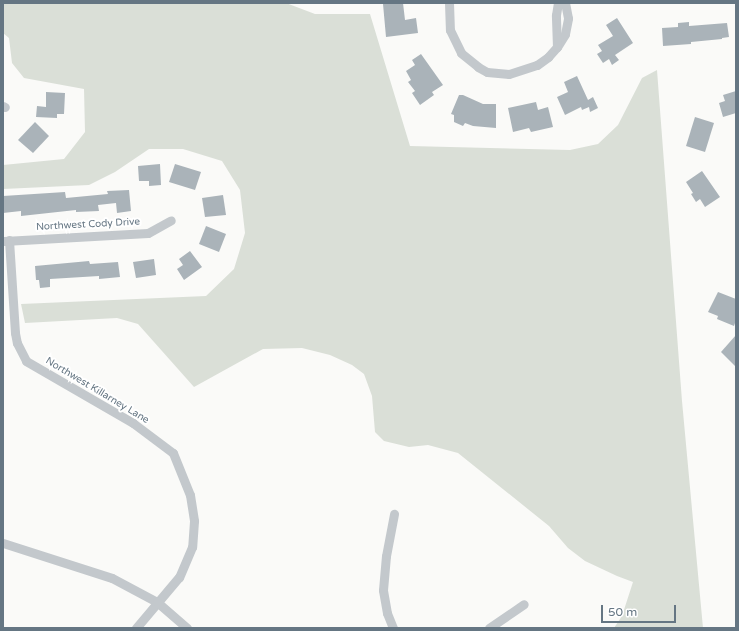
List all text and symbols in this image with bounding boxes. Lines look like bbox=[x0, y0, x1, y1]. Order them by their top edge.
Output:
street label: Northwest Cody Drive bbox=[36, 216, 140, 234]
street label: Northwest Killarney Lane bbox=[43, 355, 151, 427]
scale bar bbox=[603, 597, 678, 623]
text: 50 m bbox=[608, 605, 637, 619]

